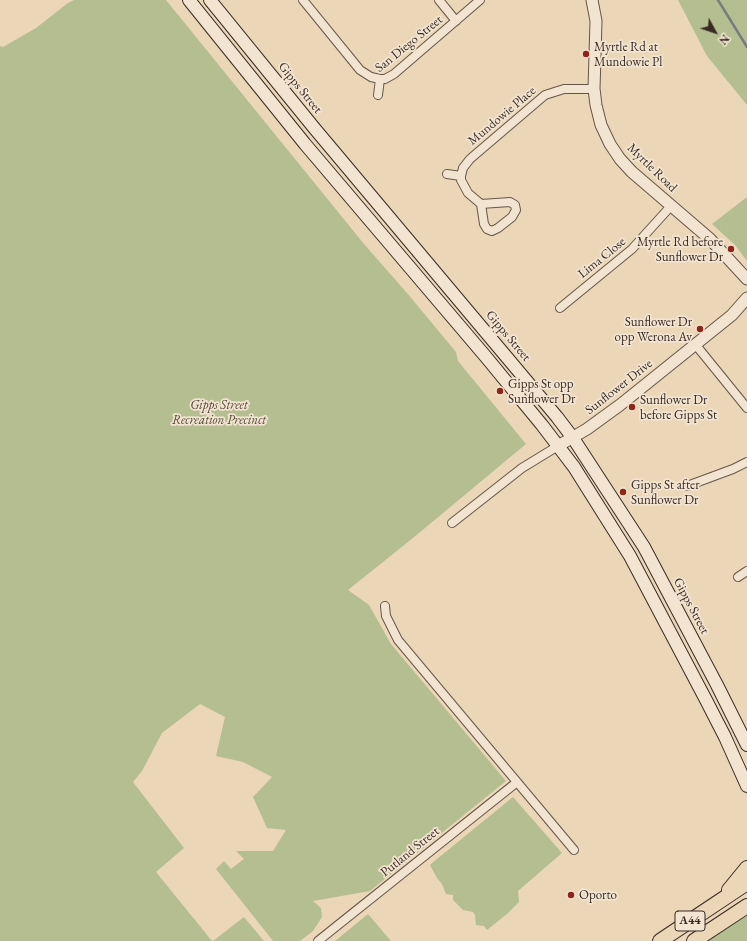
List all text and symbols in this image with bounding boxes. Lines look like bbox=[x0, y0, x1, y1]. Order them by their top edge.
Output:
street label: San Diego Street bbox=[372, 12, 446, 76]
north arrow bbox=[695, 12, 735, 52]
text: N bbox=[716, 32, 732, 48]
place label: Myrtle Rd at Mundowie Pl bbox=[594, 39, 662, 70]
marker: Myrtle Rd at Mundowie Pl bbox=[581, 49, 591, 59]
street label: Gipps Street bbox=[275, 59, 325, 117]
street label: Mundowie Place bbox=[465, 83, 539, 149]
street label: Myrtle Road bbox=[624, 140, 680, 196]
street label: Lima Close bbox=[575, 234, 629, 282]
place label: Myrtle Rd before Sunflower Dr bbox=[637, 234, 723, 265]
marker: Myrtle Rd before Sunflower Dr bbox=[726, 244, 736, 254]
street label: Gipps Street bbox=[482, 307, 534, 365]
place label: Sunflower Dr opp Werona Av bbox=[615, 314, 692, 345]
marker: Sunflower Dr opp Werona Av bbox=[695, 324, 705, 334]
street label: Sunflower Drive bbox=[582, 356, 656, 418]
place label: Gipps St opp Sunflower Dr bbox=[508, 376, 575, 407]
marker: Gipps St opp Sunflower Dr bbox=[495, 386, 505, 396]
place label: Sunflower Dr before Gipps St bbox=[640, 392, 717, 423]
park label: Gipps Street Recreation Precinct bbox=[172, 397, 266, 428]
marker: Sunflower Dr before Gipps St bbox=[627, 402, 637, 412]
place label: Gipps St after Sunflower Dr bbox=[631, 477, 699, 508]
marker: Gipps St after Sunflower Dr bbox=[618, 487, 628, 497]
street label: Gipps Street bbox=[670, 575, 712, 637]
street label: Putland Street bbox=[377, 824, 443, 880]
place label: Oporto bbox=[579, 887, 617, 903]
marker: Oporto bbox=[566, 890, 576, 900]
road number: A44 bbox=[675, 911, 705, 931]

